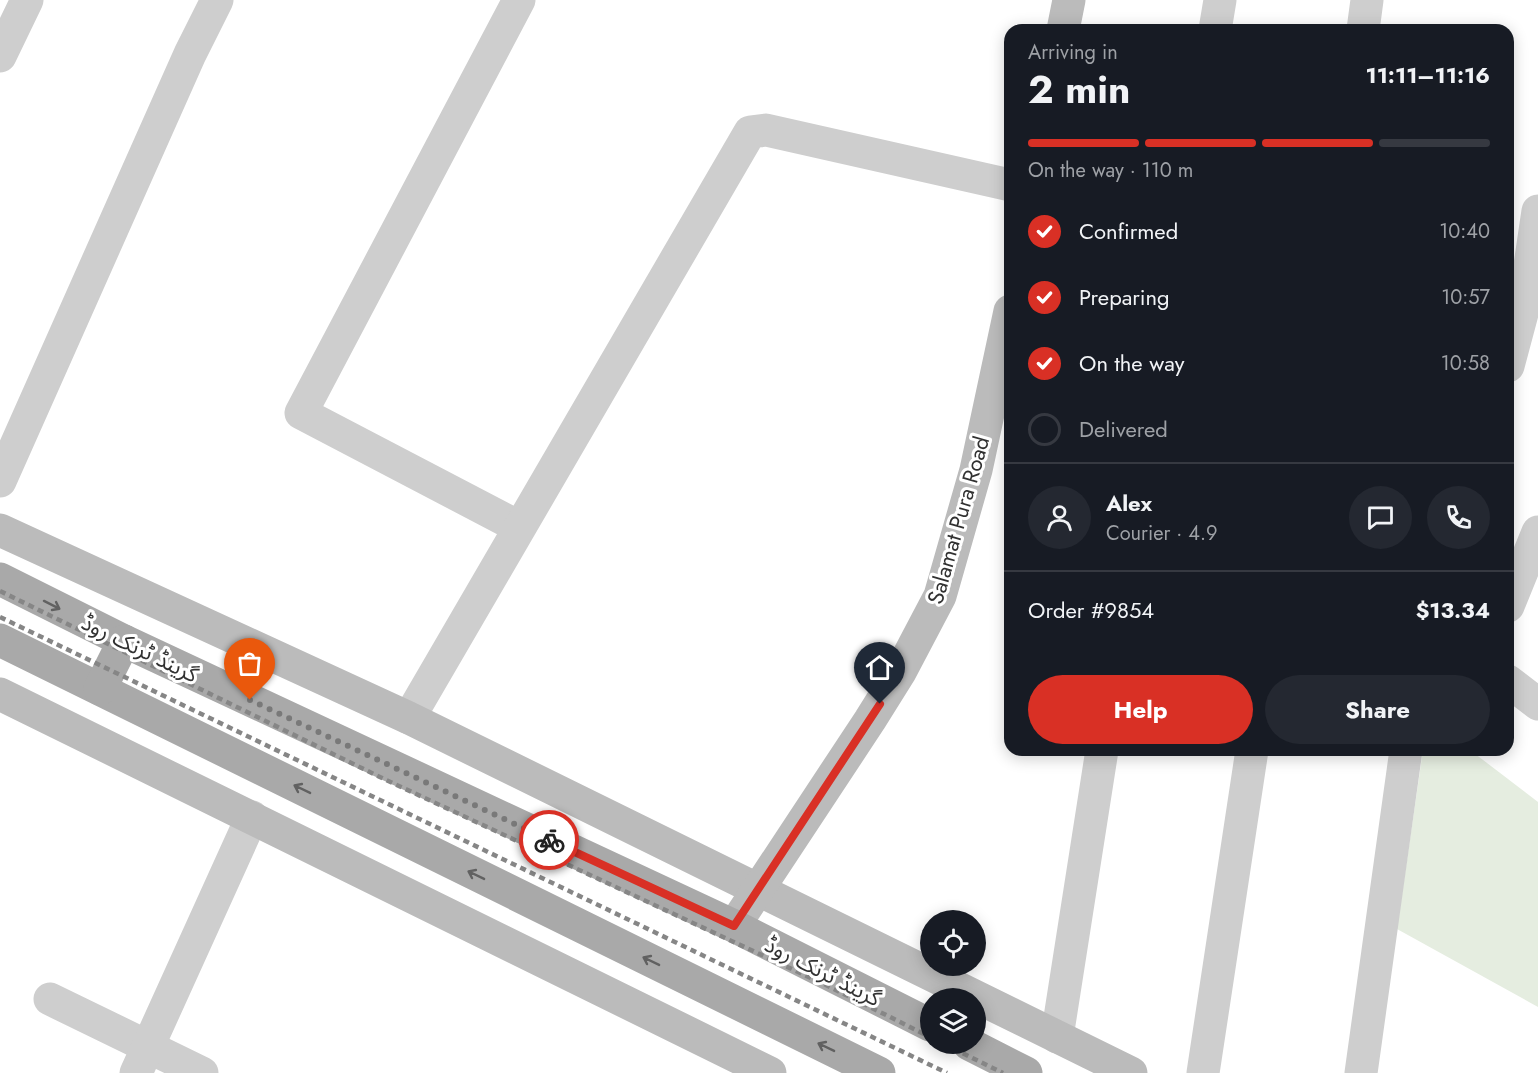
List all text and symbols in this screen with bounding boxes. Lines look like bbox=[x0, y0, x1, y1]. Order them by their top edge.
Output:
text: Arriving in bbox=[1028, 38, 1118, 67]
text: 11:11–11:16 bbox=[1365, 59, 1490, 91]
text: 2 min bbox=[1028, 61, 1130, 118]
text: On the way · 110 m bbox=[1028, 156, 1193, 185]
icon: check bbox=[1028, 215, 1061, 248]
text: Confirmed bbox=[1079, 215, 1178, 247]
text: 10:40 bbox=[1439, 217, 1490, 246]
icon: check bbox=[1028, 281, 1061, 314]
text: Preparing bbox=[1079, 281, 1170, 313]
text: 10:57 bbox=[1441, 283, 1490, 312]
icon: check bbox=[1028, 347, 1061, 380]
text: On the way bbox=[1079, 347, 1184, 379]
text: 10:58 bbox=[1441, 349, 1490, 378]
text: Delivered bbox=[1079, 413, 1168, 445]
street label: Salamat Pura Road bbox=[919, 432, 997, 608]
button: person bbox=[1028, 486, 1091, 549]
button: chat bbox=[1349, 486, 1412, 549]
button: phone bbox=[1427, 486, 1490, 549]
text: Alex bbox=[1106, 487, 1152, 519]
text: Courier · 4.9 bbox=[1106, 519, 1218, 548]
text: Order #9854 bbox=[1028, 594, 1154, 626]
text: $13.34 bbox=[1416, 594, 1490, 626]
one-way arrow bbox=[43, 600, 61, 612]
street label: گرینڈ ٹرنک روڈ bbox=[76, 606, 205, 691]
pin bbox=[224, 638, 275, 700]
pin bbox=[854, 642, 905, 704]
icon: bag bbox=[233, 647, 266, 680]
icon: home bbox=[863, 651, 896, 684]
button: Help bbox=[1028, 675, 1253, 744]
button: Share bbox=[1265, 675, 1490, 744]
one-way arrow bbox=[293, 782, 311, 794]
courier bbox=[519, 810, 579, 870]
icon: bike bbox=[533, 824, 566, 857]
one-way arrow bbox=[468, 868, 486, 880]
map controls bbox=[920, 910, 986, 1054]
button: locate bbox=[920, 910, 986, 976]
street label: گرینڈ ٹرنک روڈ bbox=[759, 928, 887, 1014]
one-way arrow bbox=[643, 955, 661, 966]
button: layers bbox=[920, 988, 986, 1054]
one-way arrow bbox=[818, 1041, 836, 1053]

